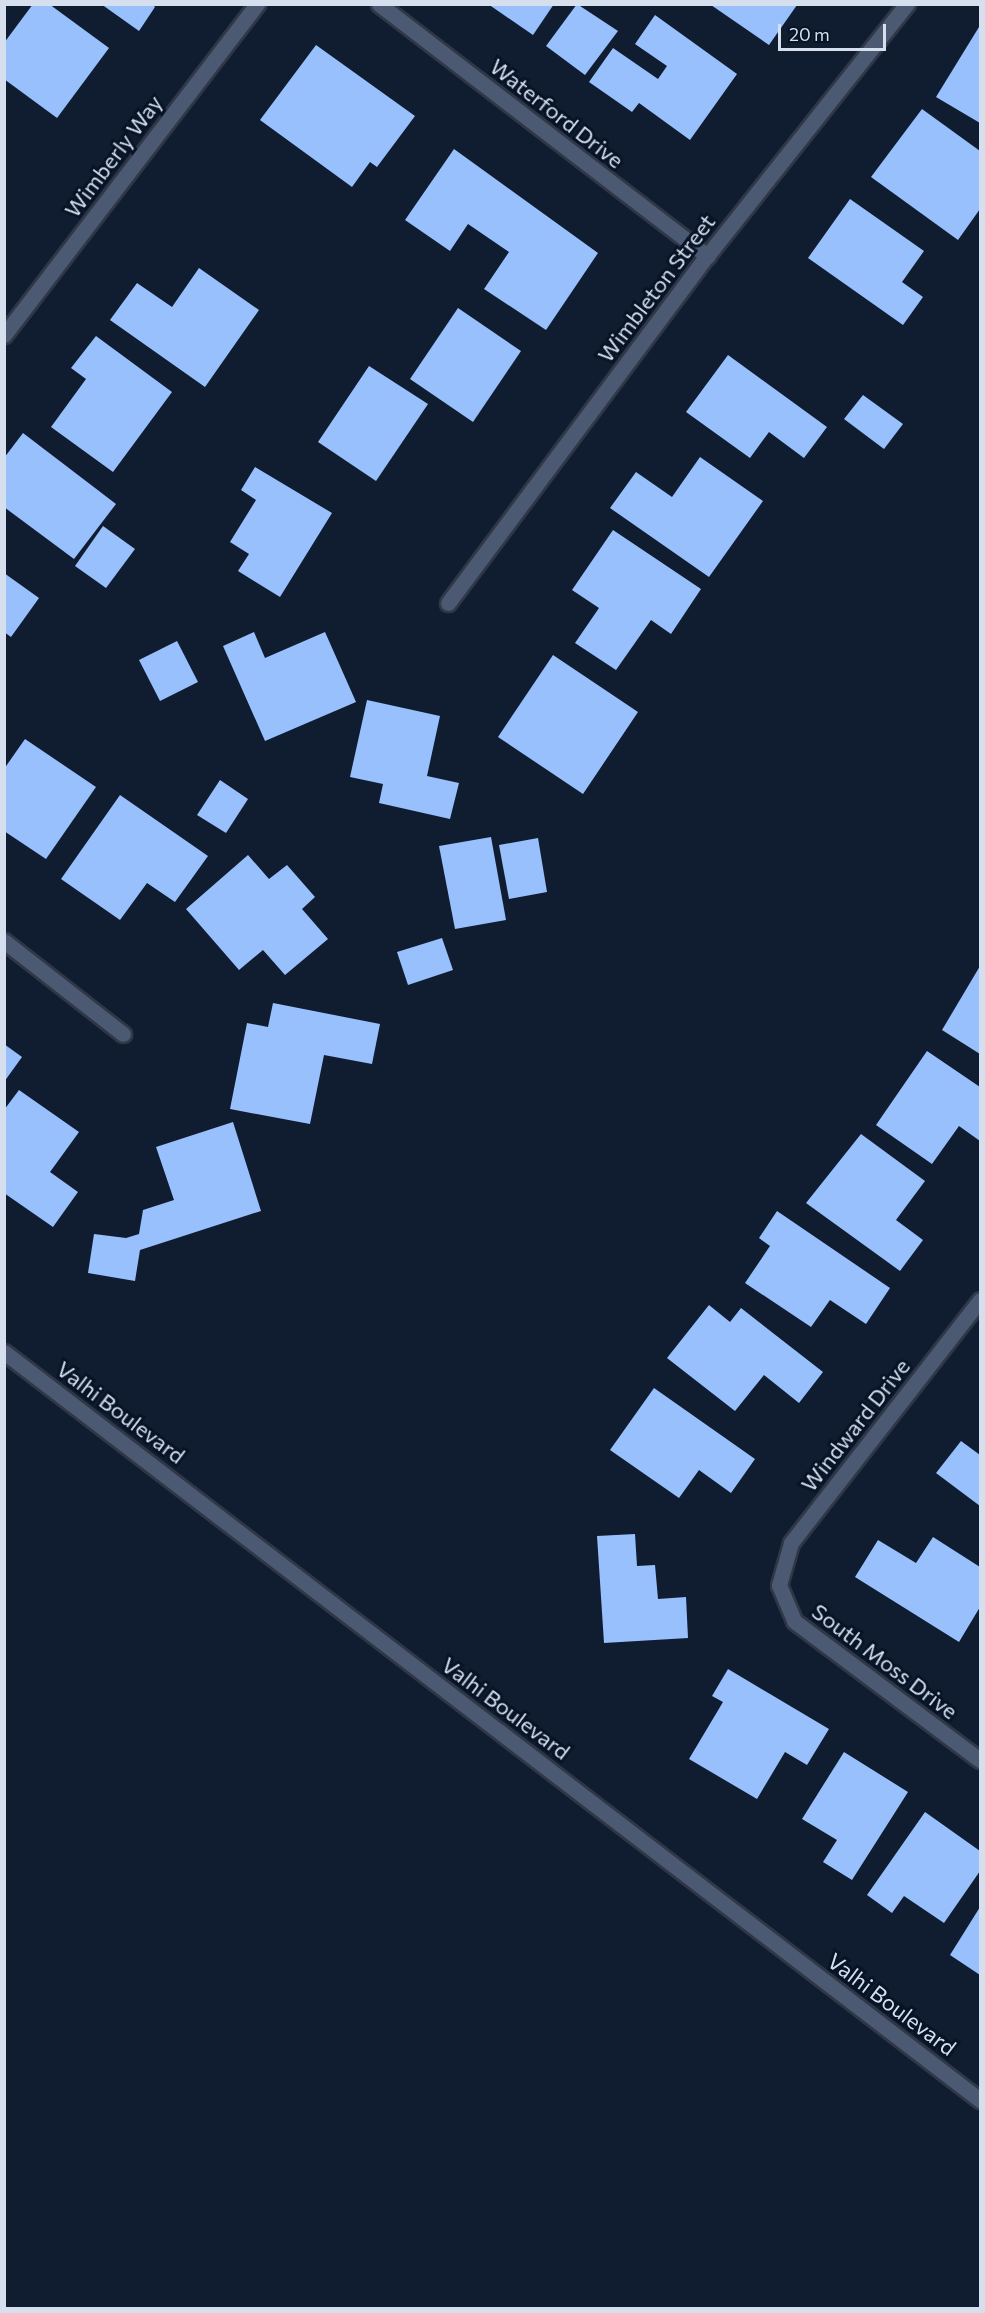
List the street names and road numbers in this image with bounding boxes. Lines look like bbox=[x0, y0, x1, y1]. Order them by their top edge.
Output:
street label: Waterford Drive bbox=[485, 53, 629, 173]
street label: Wimberly Way bbox=[59, 90, 167, 222]
street label: Wimbleton Street bbox=[592, 209, 720, 367]
street label: Windward Drive bbox=[795, 1354, 915, 1496]
street label: Valhi Boulevard bbox=[52, 1355, 190, 1469]
street label: South Moss Drive bbox=[807, 1598, 963, 1724]
street label: Valhi Boulevard bbox=[437, 1651, 575, 1765]
street label: Valhi Boulevard bbox=[823, 1947, 961, 2061]

